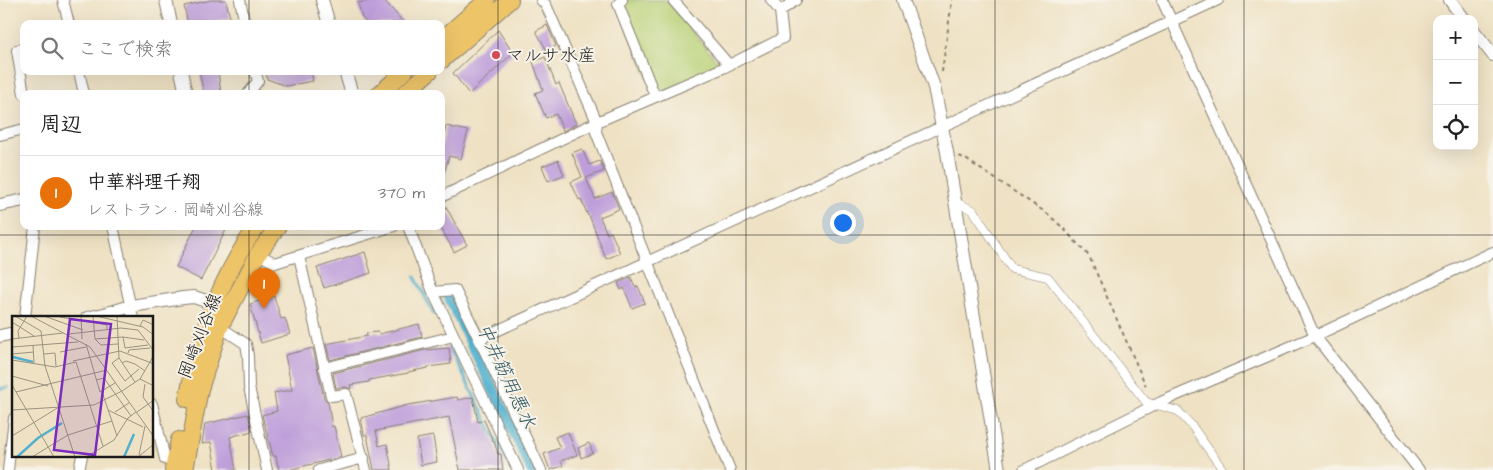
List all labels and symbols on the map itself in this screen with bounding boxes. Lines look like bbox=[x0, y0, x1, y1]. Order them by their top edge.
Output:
place label: マルサ水産 bbox=[506, 43, 596, 68]
marker: マルサ水産 bbox=[490, 49, 502, 61]
your location bbox=[830, 210, 856, 236]
pin: 1 bbox=[248, 268, 280, 309]
street label: 岡崎刈谷線 bbox=[172, 290, 228, 382]
inset map bbox=[12, 316, 154, 458]
water label: 中井筋用悪水 bbox=[470, 319, 542, 433]

